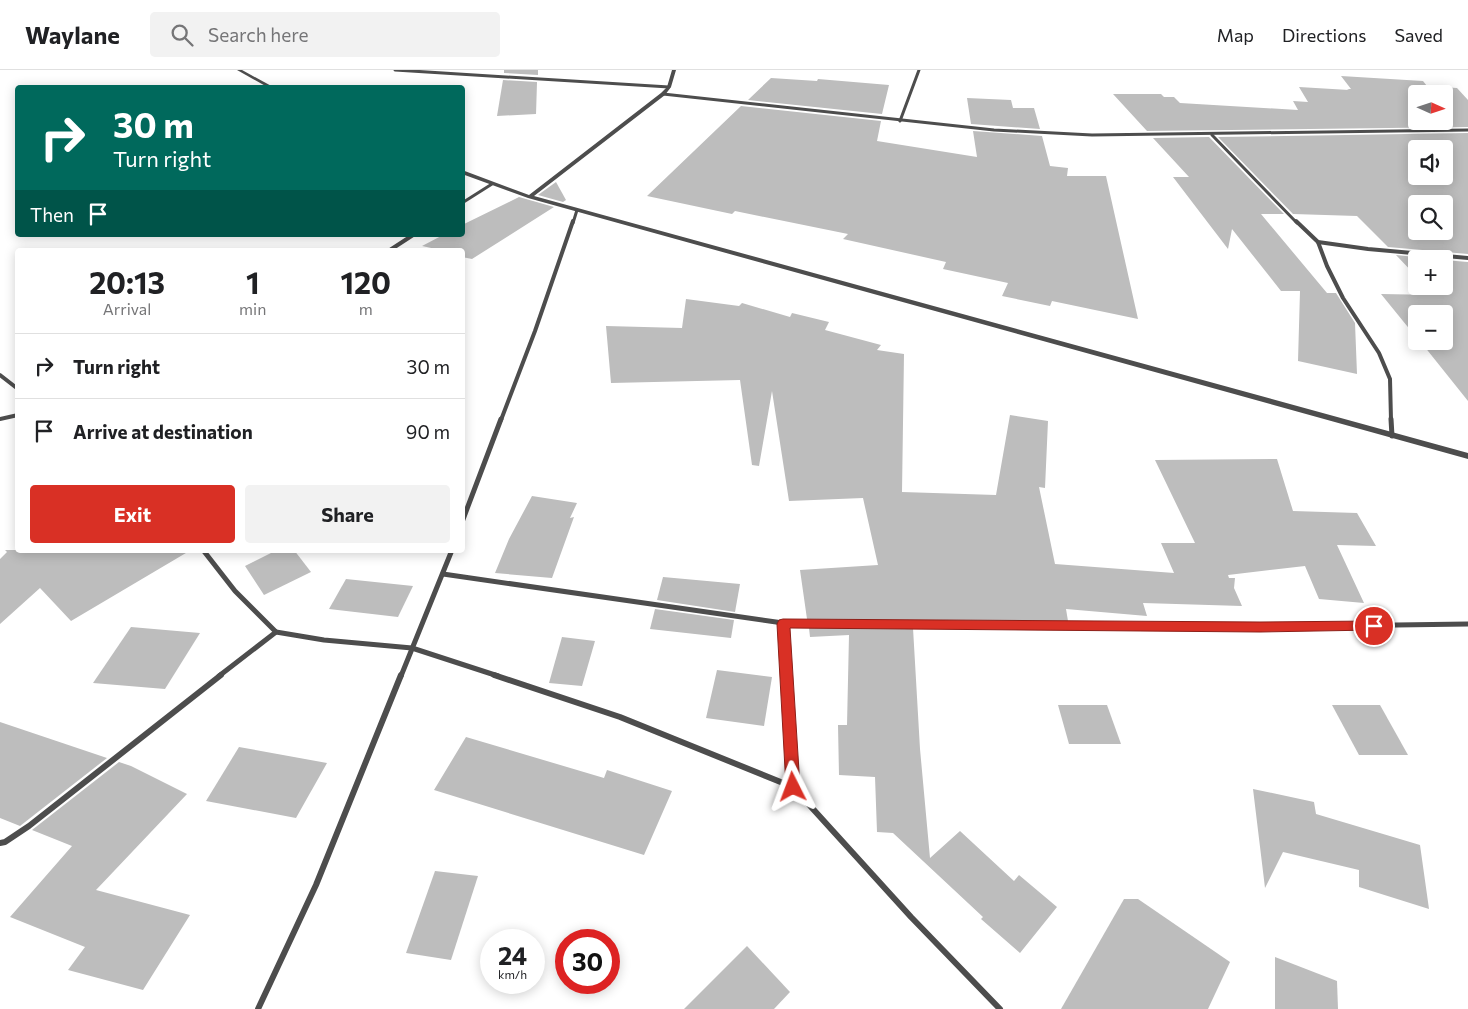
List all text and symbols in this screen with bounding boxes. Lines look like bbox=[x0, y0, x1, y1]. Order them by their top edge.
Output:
search box bbox=[150, 12, 500, 57]
text: Waylane bbox=[25, 20, 120, 49]
icon: search bbox=[168, 21, 196, 49]
text: Search here bbox=[208, 23, 308, 46]
text: Map bbox=[1217, 24, 1254, 46]
text: Directions bbox=[1282, 24, 1366, 46]
text: Saved bbox=[1394, 24, 1443, 46]
north arrow bbox=[1408, 85, 1452, 130]
map controls bbox=[1408, 85, 1453, 350]
text: 30 m bbox=[113, 102, 194, 145]
icon: right bbox=[30, 105, 95, 170]
button: sound bbox=[1408, 140, 1453, 185]
text: Turn right bbox=[113, 145, 211, 172]
button: search bbox=[1408, 195, 1453, 240]
icon: arrive bbox=[84, 200, 112, 228]
text: Then bbox=[30, 203, 74, 226]
button: + bbox=[1408, 250, 1453, 295]
text: 20:13 bbox=[89, 263, 165, 300]
text: 1 bbox=[246, 263, 259, 300]
text: 120 bbox=[340, 263, 391, 300]
text: Arrival bbox=[103, 299, 151, 318]
text: min bbox=[239, 299, 266, 318]
text: m bbox=[359, 299, 373, 318]
button: − bbox=[1408, 305, 1453, 350]
icon: right bbox=[30, 352, 58, 380]
text: Turn right bbox=[73, 355, 160, 378]
text: 30 m bbox=[407, 355, 450, 378]
icon: arrive bbox=[30, 417, 58, 445]
text: Arrive at destination bbox=[73, 420, 253, 443]
text: 90 m bbox=[406, 420, 450, 443]
button: Exit bbox=[30, 485, 235, 543]
button: Share bbox=[245, 485, 450, 543]
pin bbox=[1353, 605, 1395, 647]
icon: arrive bbox=[1360, 612, 1388, 640]
position arrow bbox=[766, 760, 818, 812]
speed limit sign: 30 bbox=[555, 929, 620, 994]
text: 24 bbox=[498, 940, 527, 970]
text: km/h bbox=[498, 967, 527, 981]

